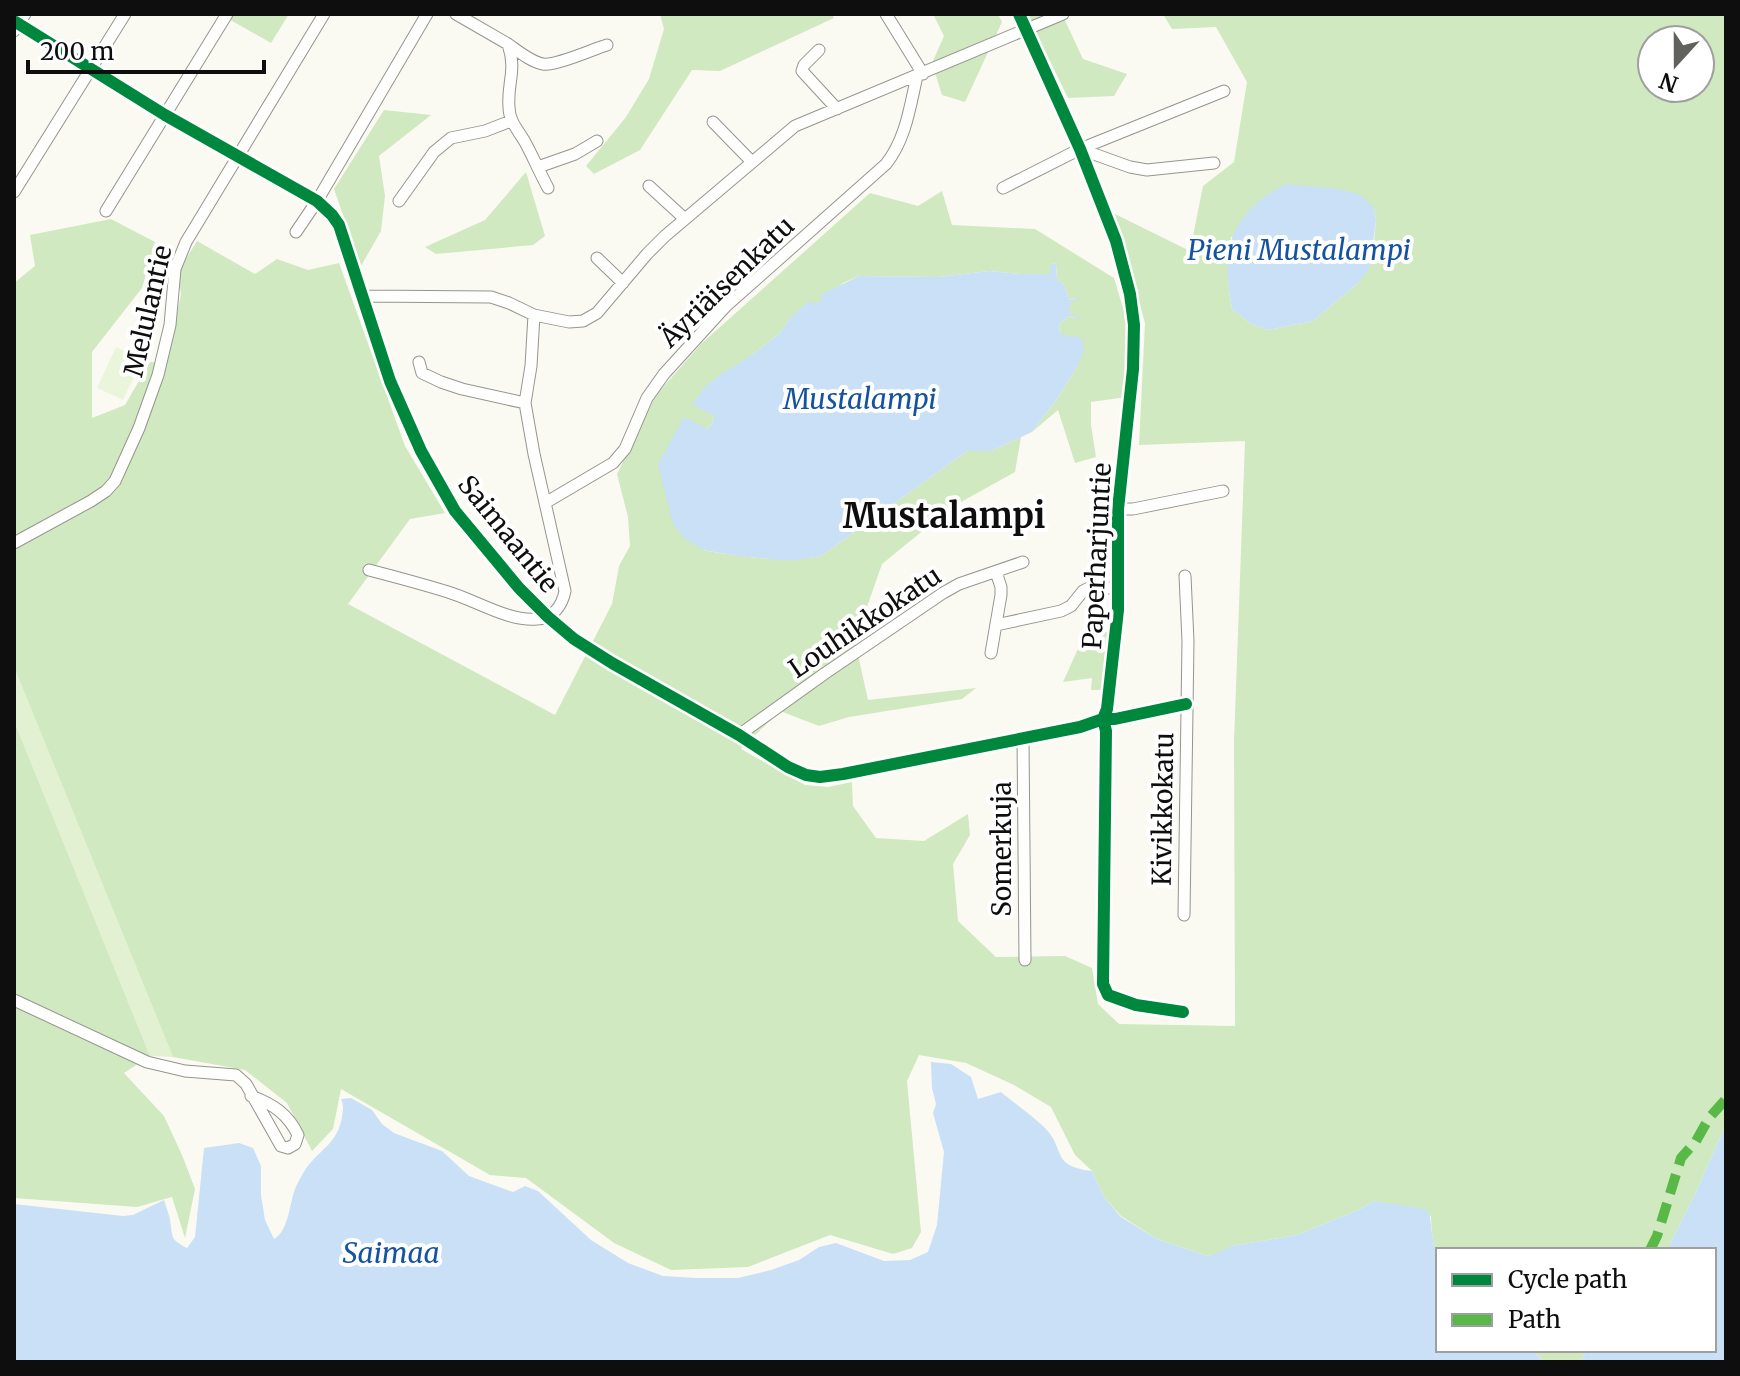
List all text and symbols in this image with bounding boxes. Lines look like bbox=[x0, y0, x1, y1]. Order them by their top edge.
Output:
scale bar bbox=[28, 24, 264, 74]
north arrow bbox=[1636, 24, 1716, 104]
text: 200 m bbox=[40, 36, 115, 67]
text: N bbox=[1655, 66, 1682, 99]
street label: Äyriäisenkatu bbox=[652, 209, 801, 355]
water label: Pieni Mustalampi bbox=[1187, 232, 1411, 268]
street label: Melulantie bbox=[116, 242, 179, 380]
water label: Mustalampi bbox=[782, 381, 937, 417]
street label: Paperharjuntie bbox=[1075, 462, 1118, 650]
street label: Saimaantie bbox=[451, 468, 566, 599]
district label: Mustalampi bbox=[843, 495, 1045, 537]
street label: Louhikkokatu bbox=[782, 558, 947, 685]
street label: Kivikkokatu bbox=[1145, 732, 1180, 886]
street label: Somerkuja bbox=[985, 781, 1018, 917]
water label: Saimaa bbox=[343, 1235, 439, 1271]
legend bbox=[1436, 1248, 1716, 1352]
text: Cycle path bbox=[1508, 1264, 1627, 1295]
text: Path bbox=[1508, 1304, 1561, 1335]

